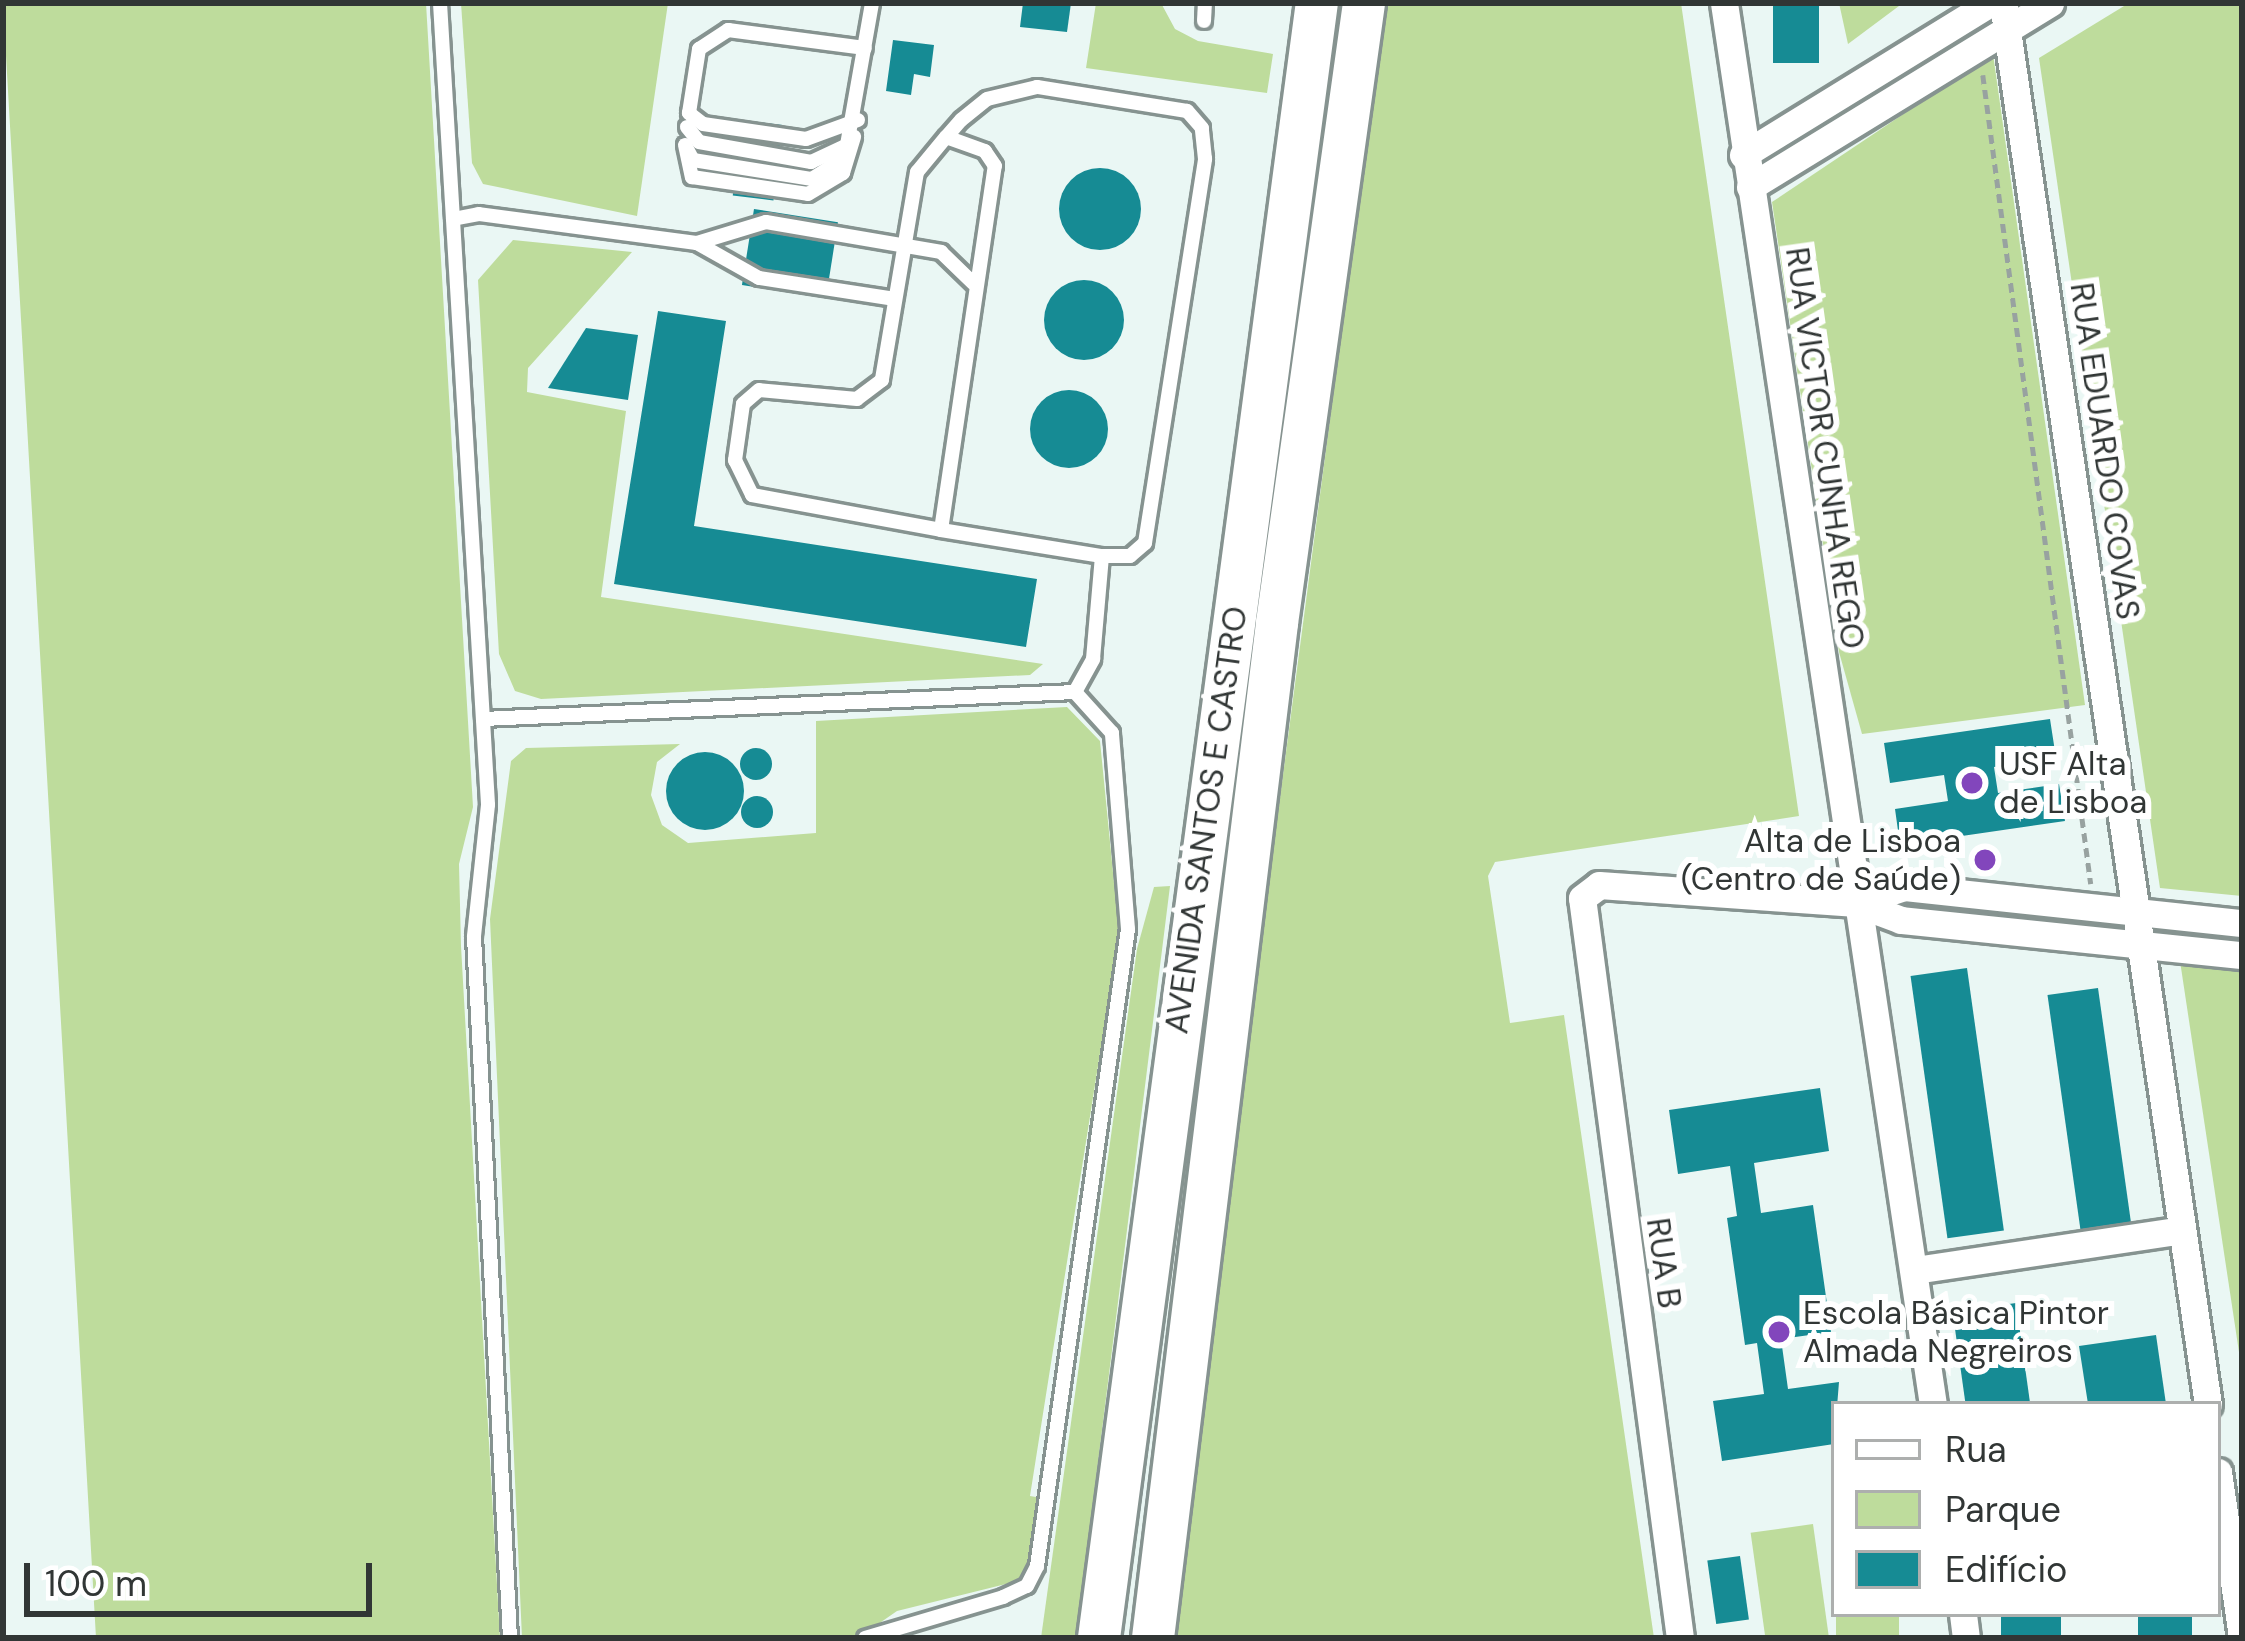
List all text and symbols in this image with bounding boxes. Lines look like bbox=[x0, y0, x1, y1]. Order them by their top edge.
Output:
street label: RUA VICTOR CUNHA REGO bbox=[1777, 245, 1873, 651]
street label: RUA EDUARDO COVAS bbox=[2062, 280, 2148, 622]
street label: AVENIDA SANTOS E CASTRO bbox=[1156, 604, 1256, 1036]
place label: USF Alta de Lisboa bbox=[1999, 744, 2147, 822]
marker: USF Alta de Lisboa bbox=[1956, 767, 1988, 799]
place label: Alta de Lisboa (Centro de Saúde) bbox=[1681, 821, 1961, 899]
marker: Alta de Lisboa (Centro de Saúde) bbox=[1972, 847, 1998, 873]
street label: RUA B bbox=[1638, 1215, 1690, 1311]
place label: Escola Básica Pintor Almada Negreiros bbox=[1803, 1293, 2109, 1371]
marker: Escola Básica Pintor Almada Negreiros bbox=[1766, 1319, 1792, 1345]
legend bbox=[1831, 1401, 2221, 1617]
text: Rua bbox=[1945, 1426, 2007, 1473]
text: Parque bbox=[1945, 1486, 2061, 1533]
scale bar bbox=[30, 1539, 378, 1613]
text: Edifício bbox=[1945, 1546, 2067, 1593]
text: 100 m bbox=[45, 1560, 147, 1607]

